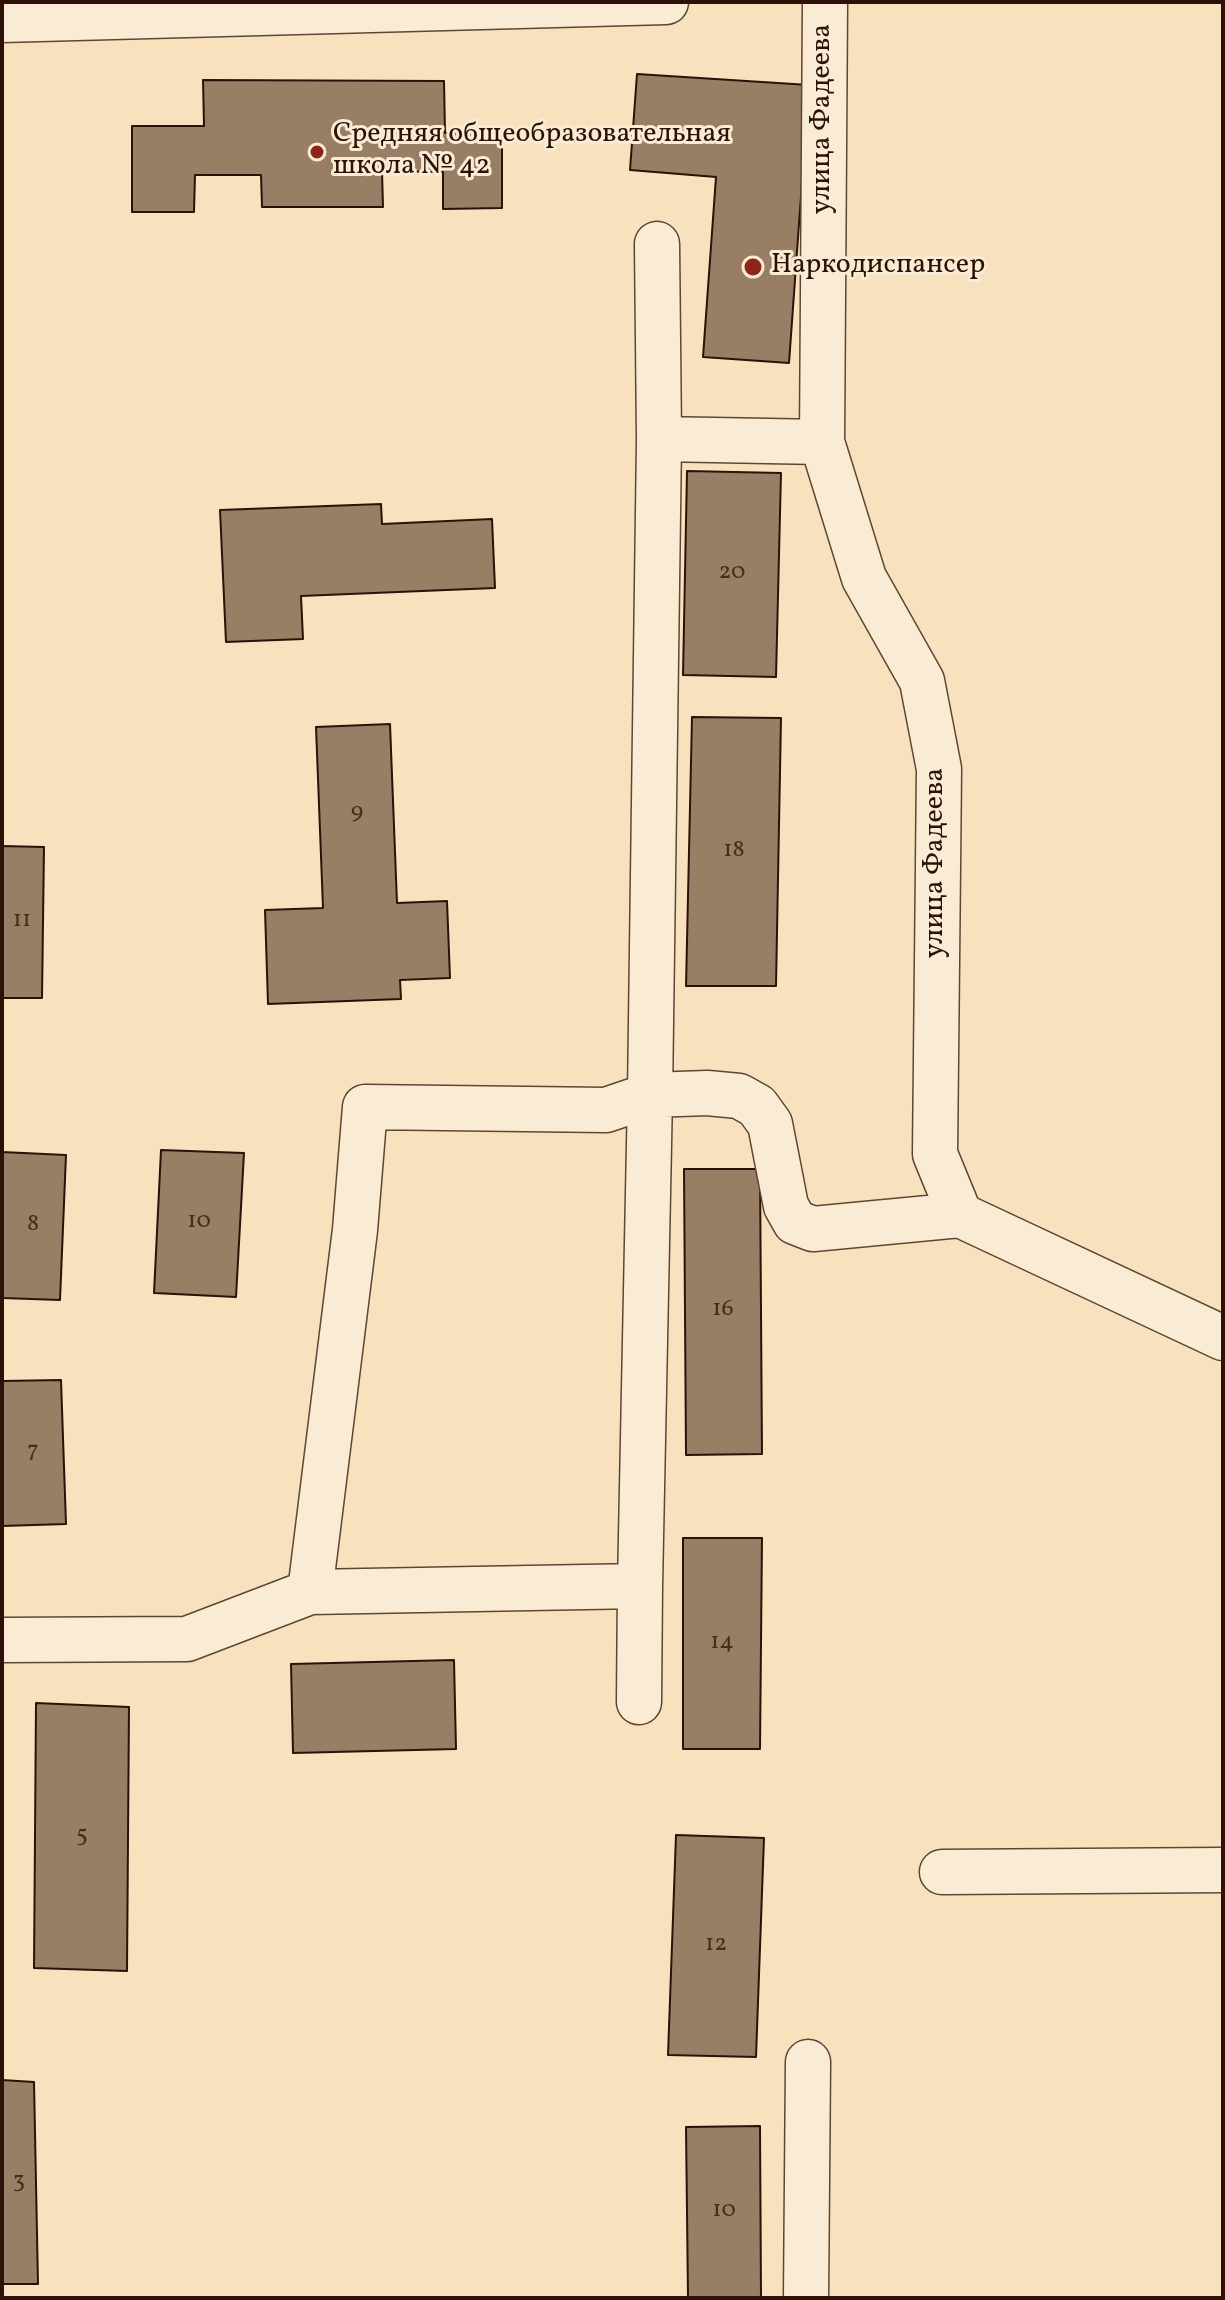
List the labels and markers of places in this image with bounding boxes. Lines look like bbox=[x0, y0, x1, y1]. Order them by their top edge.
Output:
place label: Средняя общеобразовательная школа № 42 bbox=[333, 119, 731, 185]
marker: Средняя общеобразовательная школа № 42 bbox=[308, 143, 326, 161]
place label: Наркодиспансер bbox=[771, 250, 985, 284]
marker: Наркодиспансер bbox=[742, 256, 764, 278]

